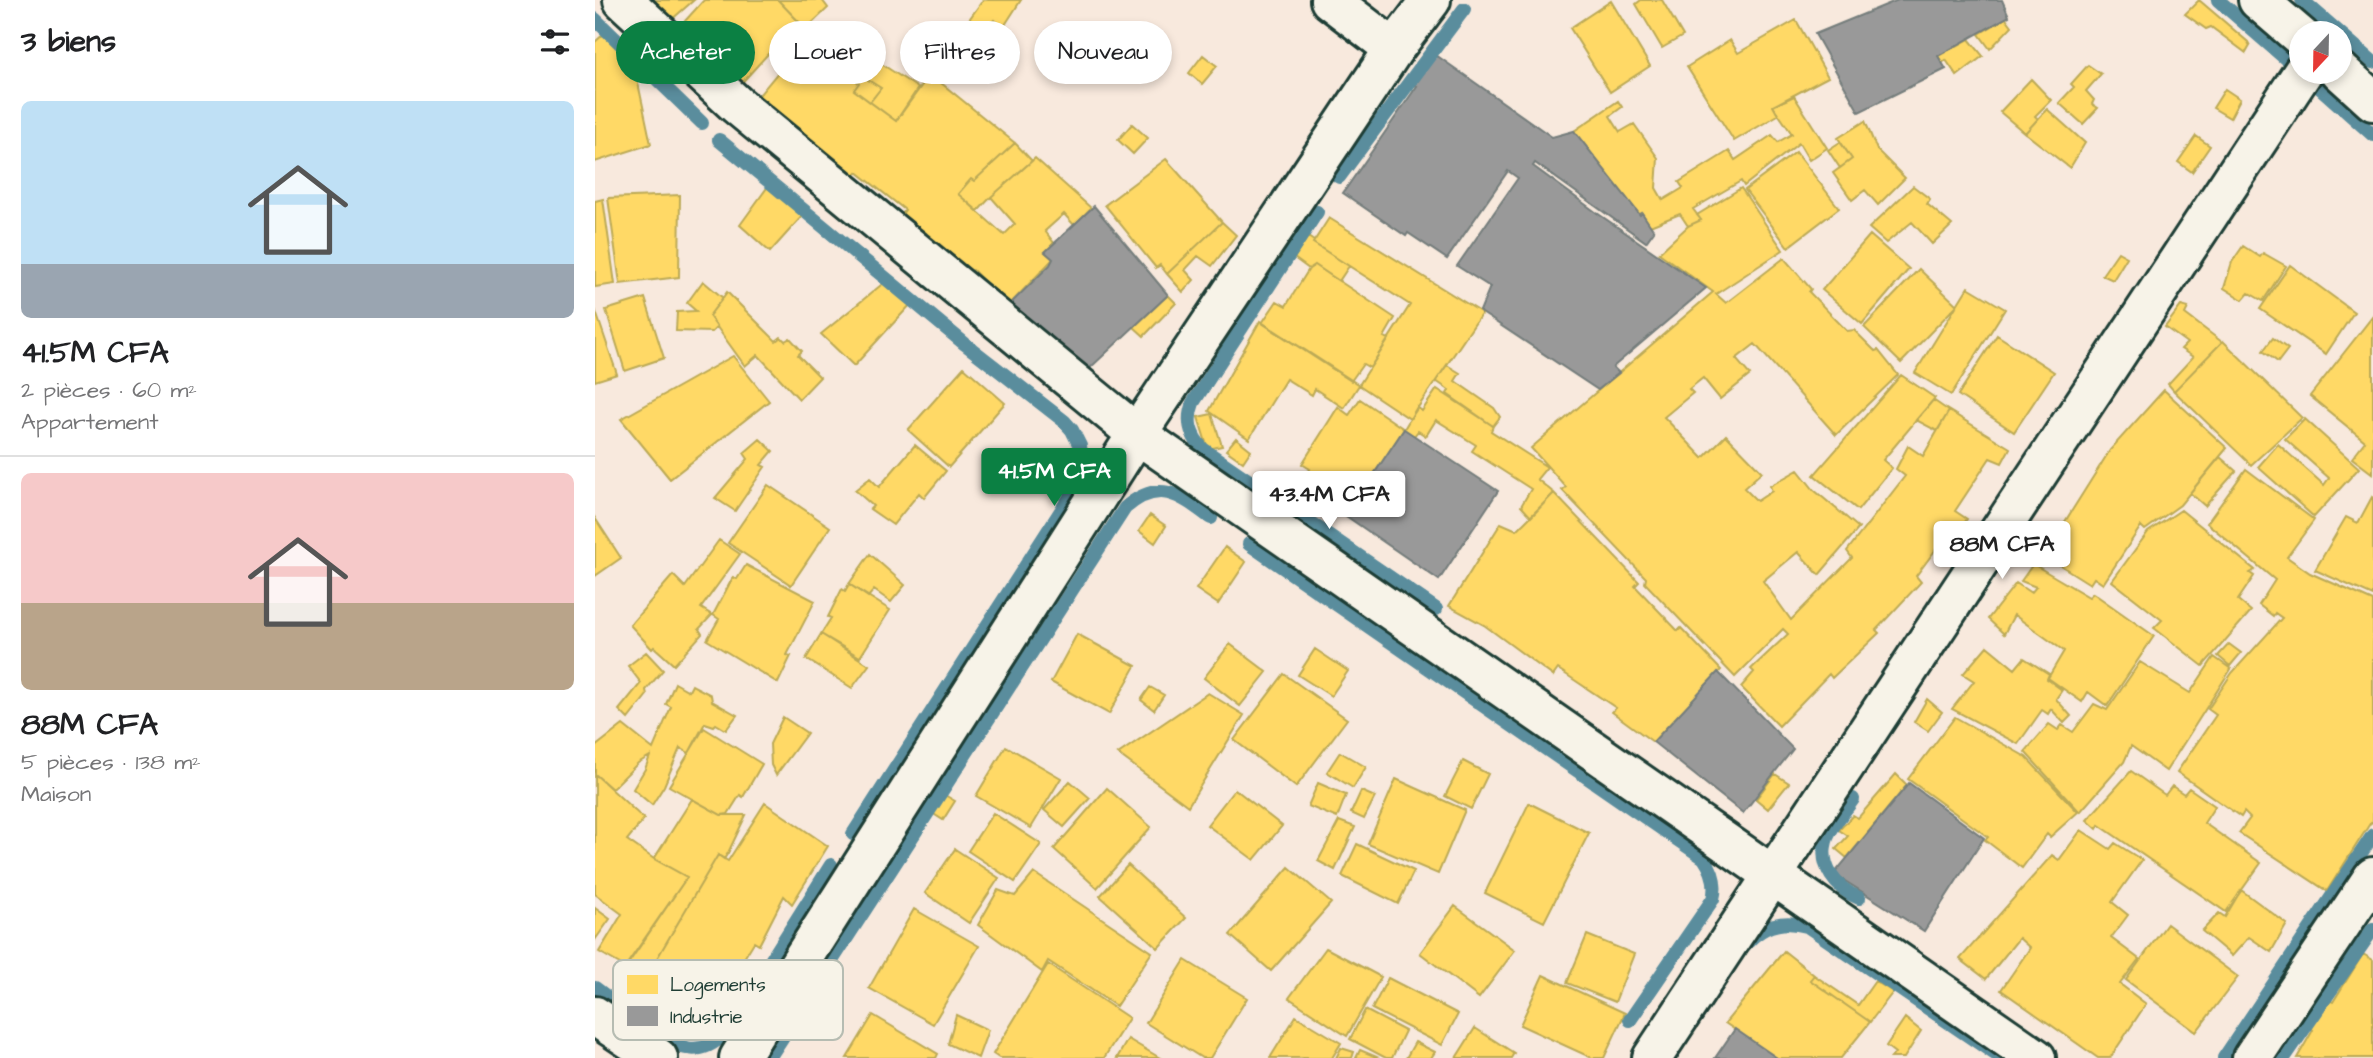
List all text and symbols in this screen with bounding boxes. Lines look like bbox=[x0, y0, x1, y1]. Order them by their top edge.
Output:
text: 3 biens bbox=[21, 21, 116, 63]
chip: Acheter bbox=[616, 21, 755, 84]
chip: Louer bbox=[769, 21, 886, 84]
chip: Filtres bbox=[900, 21, 1020, 84]
chip: Nouveau bbox=[1034, 21, 1172, 84]
north arrow bbox=[2289, 21, 2352, 84]
map controls bbox=[2289, 21, 2352, 84]
icon: filters bbox=[536, 23, 574, 61]
icon: home bbox=[235, 147, 361, 273]
text: 41.5M CFA bbox=[21, 332, 169, 374]
text: 2 pièces · 60 m² bbox=[21, 374, 197, 406]
text: Appartement bbox=[21, 406, 159, 438]
pin: 41.5M CFA bbox=[974, 448, 1134, 508]
text: 41.5M CFA bbox=[997, 455, 1111, 487]
pin: 43.4M CFA bbox=[1249, 472, 1409, 531]
text: 43.4M CFA bbox=[1268, 478, 1390, 510]
icon: home bbox=[235, 519, 361, 645]
pin: 88M CFA bbox=[1937, 522, 2067, 581]
text: 88M CFA bbox=[1949, 528, 2055, 560]
text: 88M CFA bbox=[21, 704, 158, 746]
text: 5 pièces · 138 m² bbox=[21, 746, 201, 778]
text: Maison bbox=[21, 778, 91, 810]
legend bbox=[613, 960, 843, 1040]
text: Logements bbox=[670, 972, 766, 1000]
text: Industrie bbox=[670, 1004, 743, 1031]

